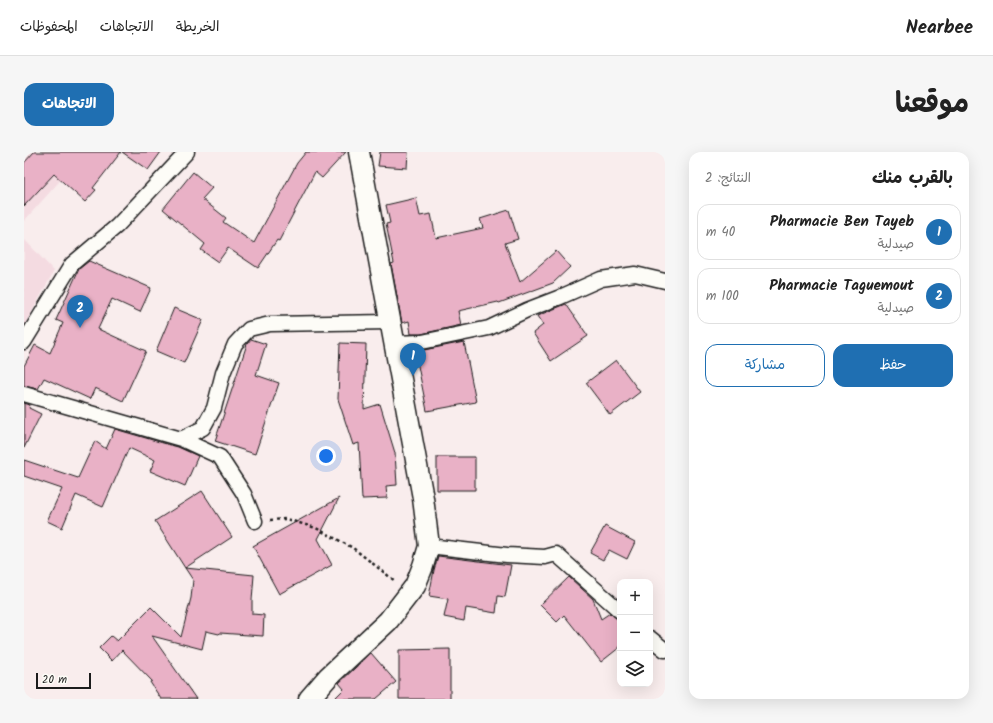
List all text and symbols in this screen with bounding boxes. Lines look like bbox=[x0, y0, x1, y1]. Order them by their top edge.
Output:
text: Nearbee bbox=[906, 13, 973, 43]
text: المحفوظات bbox=[20, 16, 78, 38]
text: الاتجاهات bbox=[100, 16, 154, 38]
text: الخريطة bbox=[176, 16, 219, 38]
text: موقعنا bbox=[895, 82, 969, 127]
button: الاتجاهات bbox=[24, 83, 114, 126]
text: بالقرب منك bbox=[872, 165, 953, 192]
text: النتائج: 2 bbox=[705, 168, 751, 189]
text: Pharmacie Ben Tayeb bbox=[770, 210, 914, 234]
text: 40 m bbox=[706, 222, 735, 243]
text: 1 bbox=[937, 222, 941, 243]
text: صيدلية bbox=[877, 234, 914, 255]
text: Pharmacie Taguemout bbox=[769, 274, 914, 298]
text: 100 m bbox=[706, 286, 739, 307]
text: 2 bbox=[935, 286, 943, 307]
pin: 2 bbox=[67, 295, 93, 328]
text: صيدلية bbox=[877, 298, 914, 319]
pin: 1 bbox=[400, 343, 426, 376]
button: مشاركة bbox=[705, 344, 825, 387]
button: حفظ bbox=[833, 344, 953, 387]
your location bbox=[316, 446, 336, 466]
map controls bbox=[617, 579, 653, 687]
button: + bbox=[617, 579, 653, 615]
button: − bbox=[617, 615, 653, 651]
button: layers bbox=[617, 651, 653, 687]
scale bar bbox=[36, 671, 91, 690]
text: 20 m bbox=[42, 671, 67, 689]

